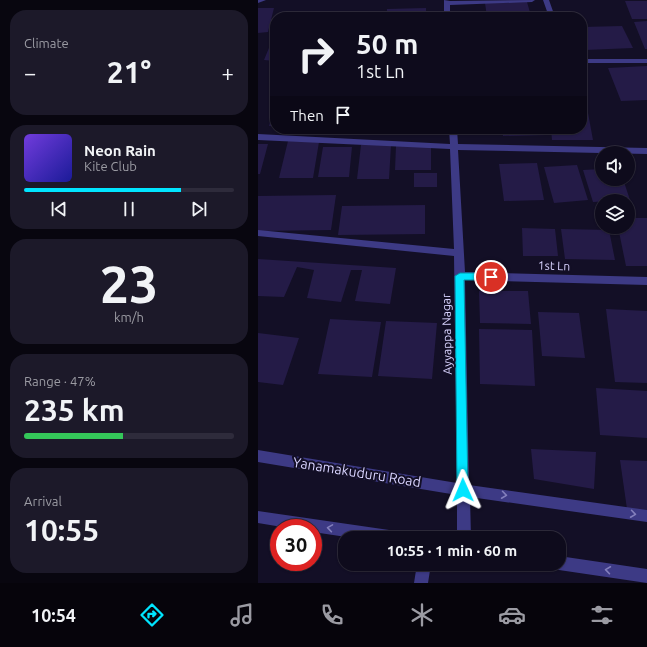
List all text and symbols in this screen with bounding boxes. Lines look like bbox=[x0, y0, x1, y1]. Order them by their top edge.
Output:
icon: right bbox=[290, 28, 342, 80]
text: 50 m bbox=[356, 28, 418, 59]
text: Climate bbox=[24, 36, 69, 50]
text: 21° bbox=[107, 55, 151, 89]
text: − bbox=[24, 60, 36, 85]
text: + bbox=[222, 60, 234, 85]
text: 1st Ln bbox=[356, 61, 405, 81]
icon: arrive bbox=[332, 104, 354, 126]
text: Then bbox=[290, 107, 324, 124]
text: Neon Rain bbox=[84, 142, 156, 159]
map controls bbox=[595, 146, 635, 234]
button: sound bbox=[595, 146, 635, 186]
text: Kite Club bbox=[84, 159, 137, 173]
button: layers bbox=[595, 194, 635, 234]
icon: previous bbox=[48, 198, 70, 220]
icon: pause bbox=[118, 198, 140, 220]
icon: next bbox=[188, 198, 210, 220]
text: 23 bbox=[100, 255, 158, 313]
street label: 1st Ln bbox=[538, 258, 570, 273]
pin bbox=[474, 260, 508, 294]
icon: arrive bbox=[480, 266, 502, 288]
street label: Ayyappa Nagar bbox=[439, 293, 454, 375]
text: km/h bbox=[114, 310, 144, 324]
text: Range · 47% bbox=[24, 374, 96, 388]
text: 235 km bbox=[24, 393, 125, 427]
street label: Yanamakuduru Road bbox=[292, 454, 422, 490]
position arrow bbox=[442, 469, 484, 511]
one-way arrow bbox=[501, 490, 507, 499]
text: Arrival bbox=[24, 494, 62, 508]
one-way arrow bbox=[630, 509, 636, 518]
text: 10:55 bbox=[24, 513, 99, 547]
speed limit sign: 30 bbox=[270, 519, 322, 571]
one-way arrow bbox=[327, 524, 333, 533]
text: 10:55 · 1 min · 60 m bbox=[387, 542, 517, 559]
one-way arrow bbox=[605, 566, 611, 575]
icon: directions bbox=[138, 601, 166, 629]
icon: music bbox=[228, 601, 256, 629]
icon: phone bbox=[318, 601, 346, 629]
icon: climate bbox=[408, 601, 436, 629]
icon: car bbox=[498, 601, 526, 629]
icon: filters bbox=[588, 601, 616, 629]
text: 10:54 bbox=[31, 605, 76, 625]

